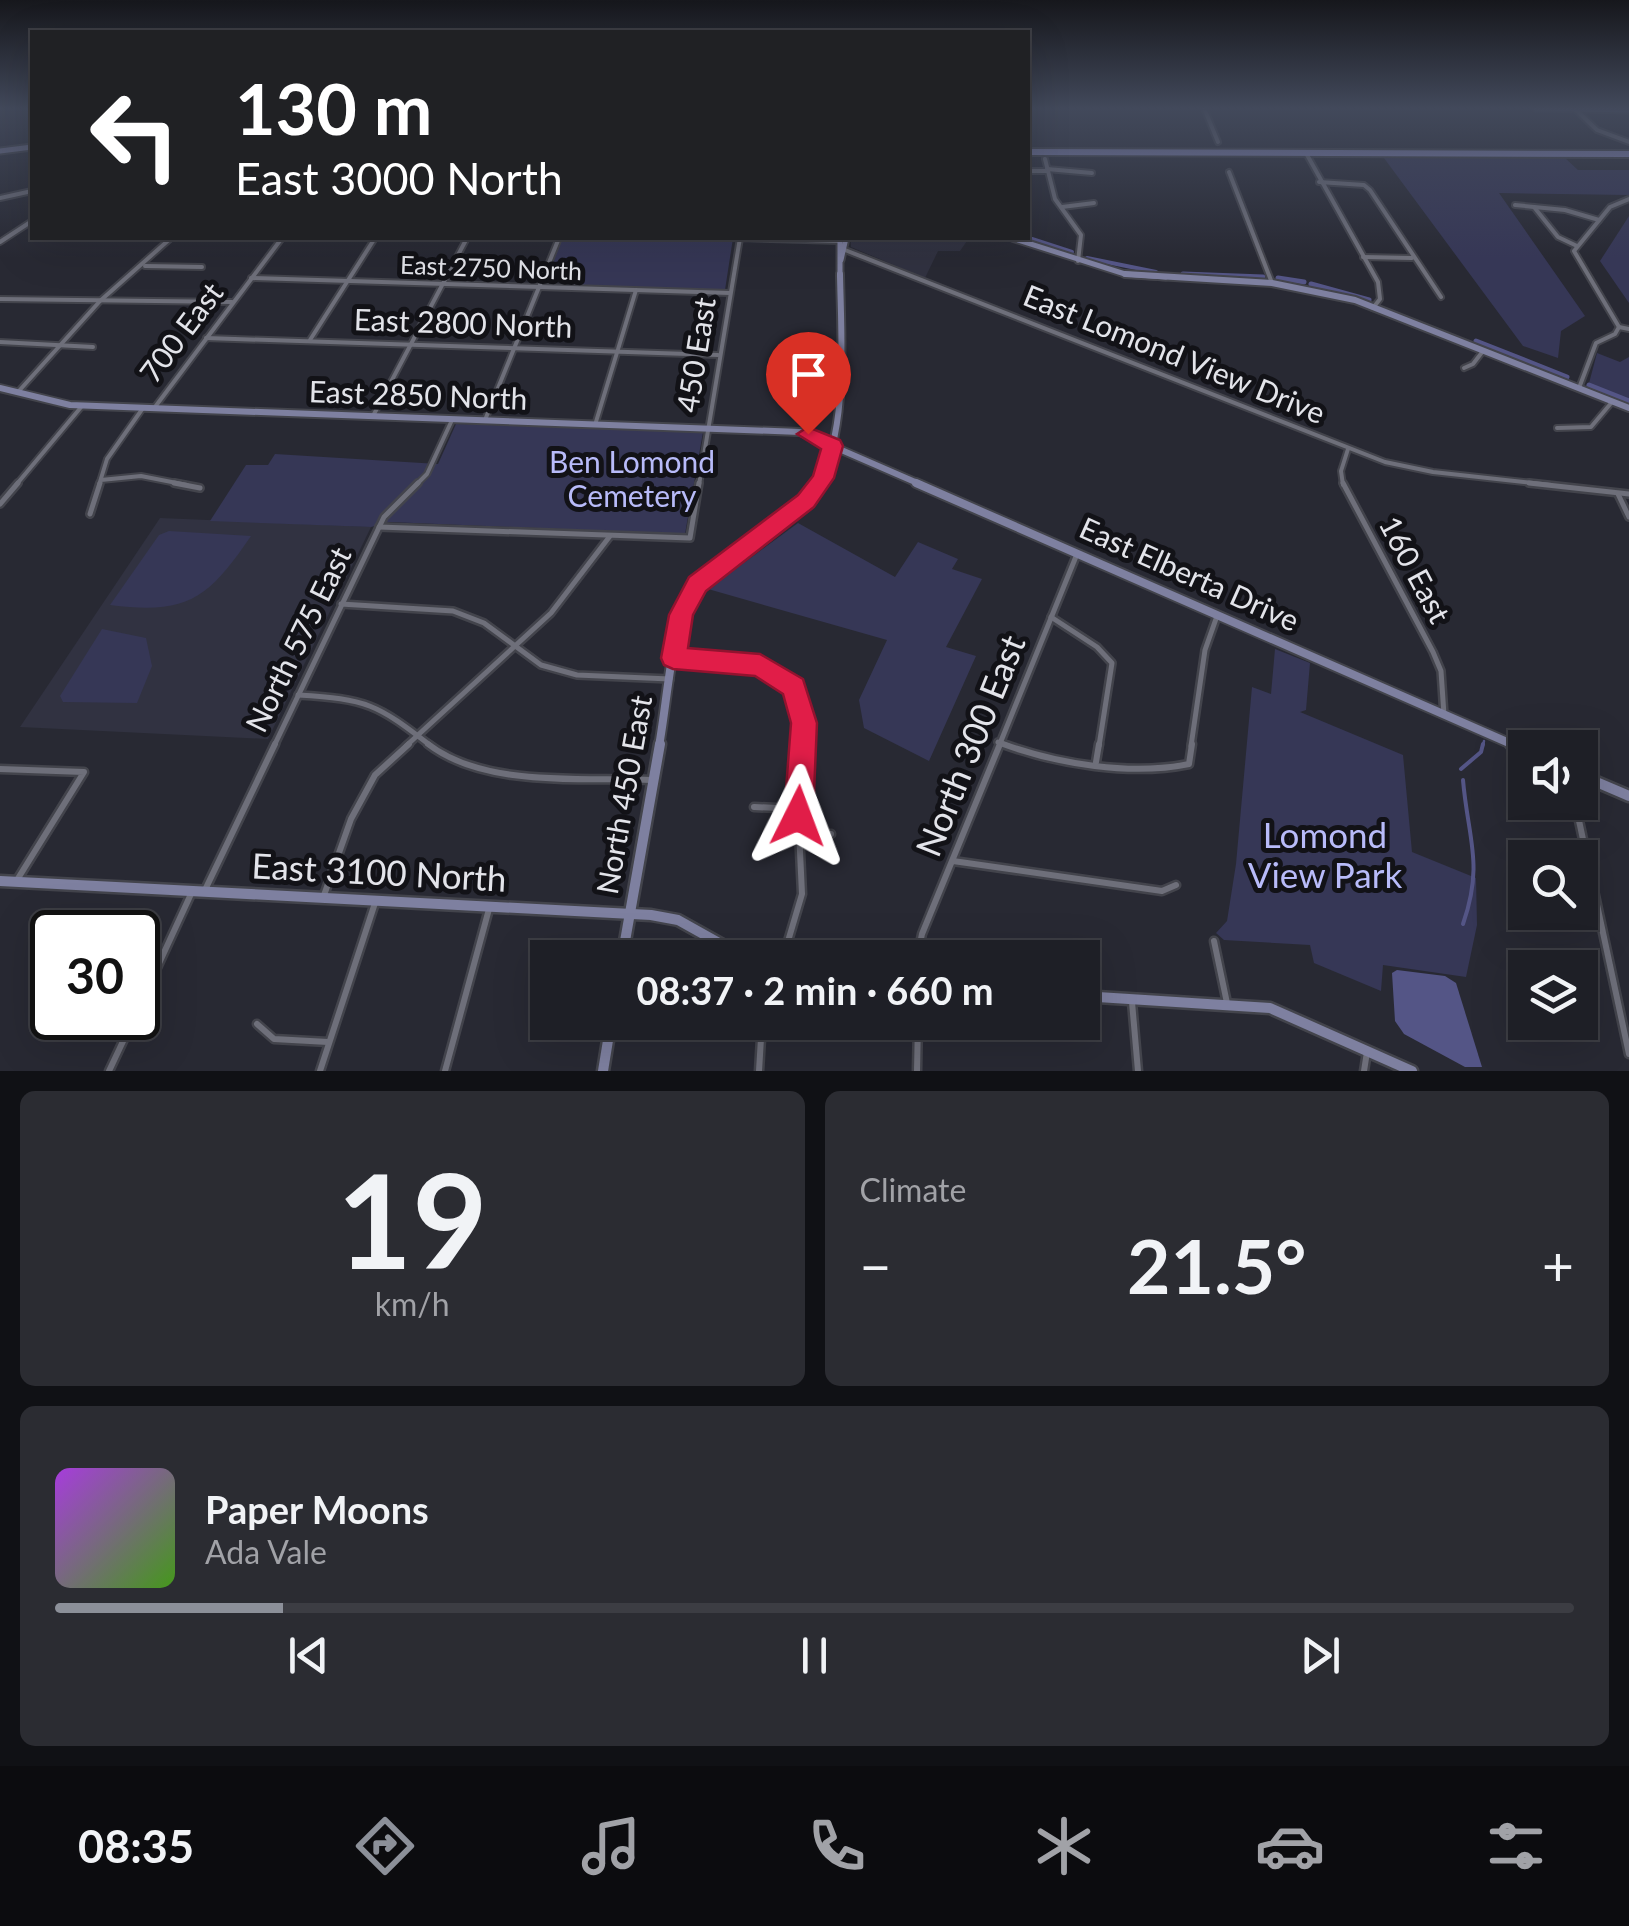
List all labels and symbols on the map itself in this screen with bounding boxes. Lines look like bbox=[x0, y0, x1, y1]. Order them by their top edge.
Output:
street label: East 2750 North bbox=[399, 249, 583, 285]
street label: 700 East bbox=[131, 275, 230, 389]
street label: East Lomond View Drive bbox=[1019, 276, 1331, 430]
street label: 450 East bbox=[668, 295, 722, 415]
street label: East 2800 North bbox=[353, 300, 573, 344]
pin bbox=[766, 332, 851, 435]
street label: East 2850 North bbox=[308, 372, 528, 416]
park label: Ben Lomond Cemetery bbox=[549, 443, 715, 513]
street label: East Elberta Drive bbox=[1075, 509, 1305, 638]
street label: 160 East bbox=[1373, 510, 1459, 629]
street label: North 575 East bbox=[237, 541, 358, 737]
street label: North 300 East bbox=[906, 628, 1033, 862]
street label: North 450 East bbox=[588, 692, 658, 897]
position arrow bbox=[746, 764, 850, 868]
park label: Lomond View Park bbox=[1248, 813, 1402, 895]
street label: East 3100 North bbox=[251, 843, 508, 899]
speed limit sign: 30 bbox=[30, 910, 160, 1040]

